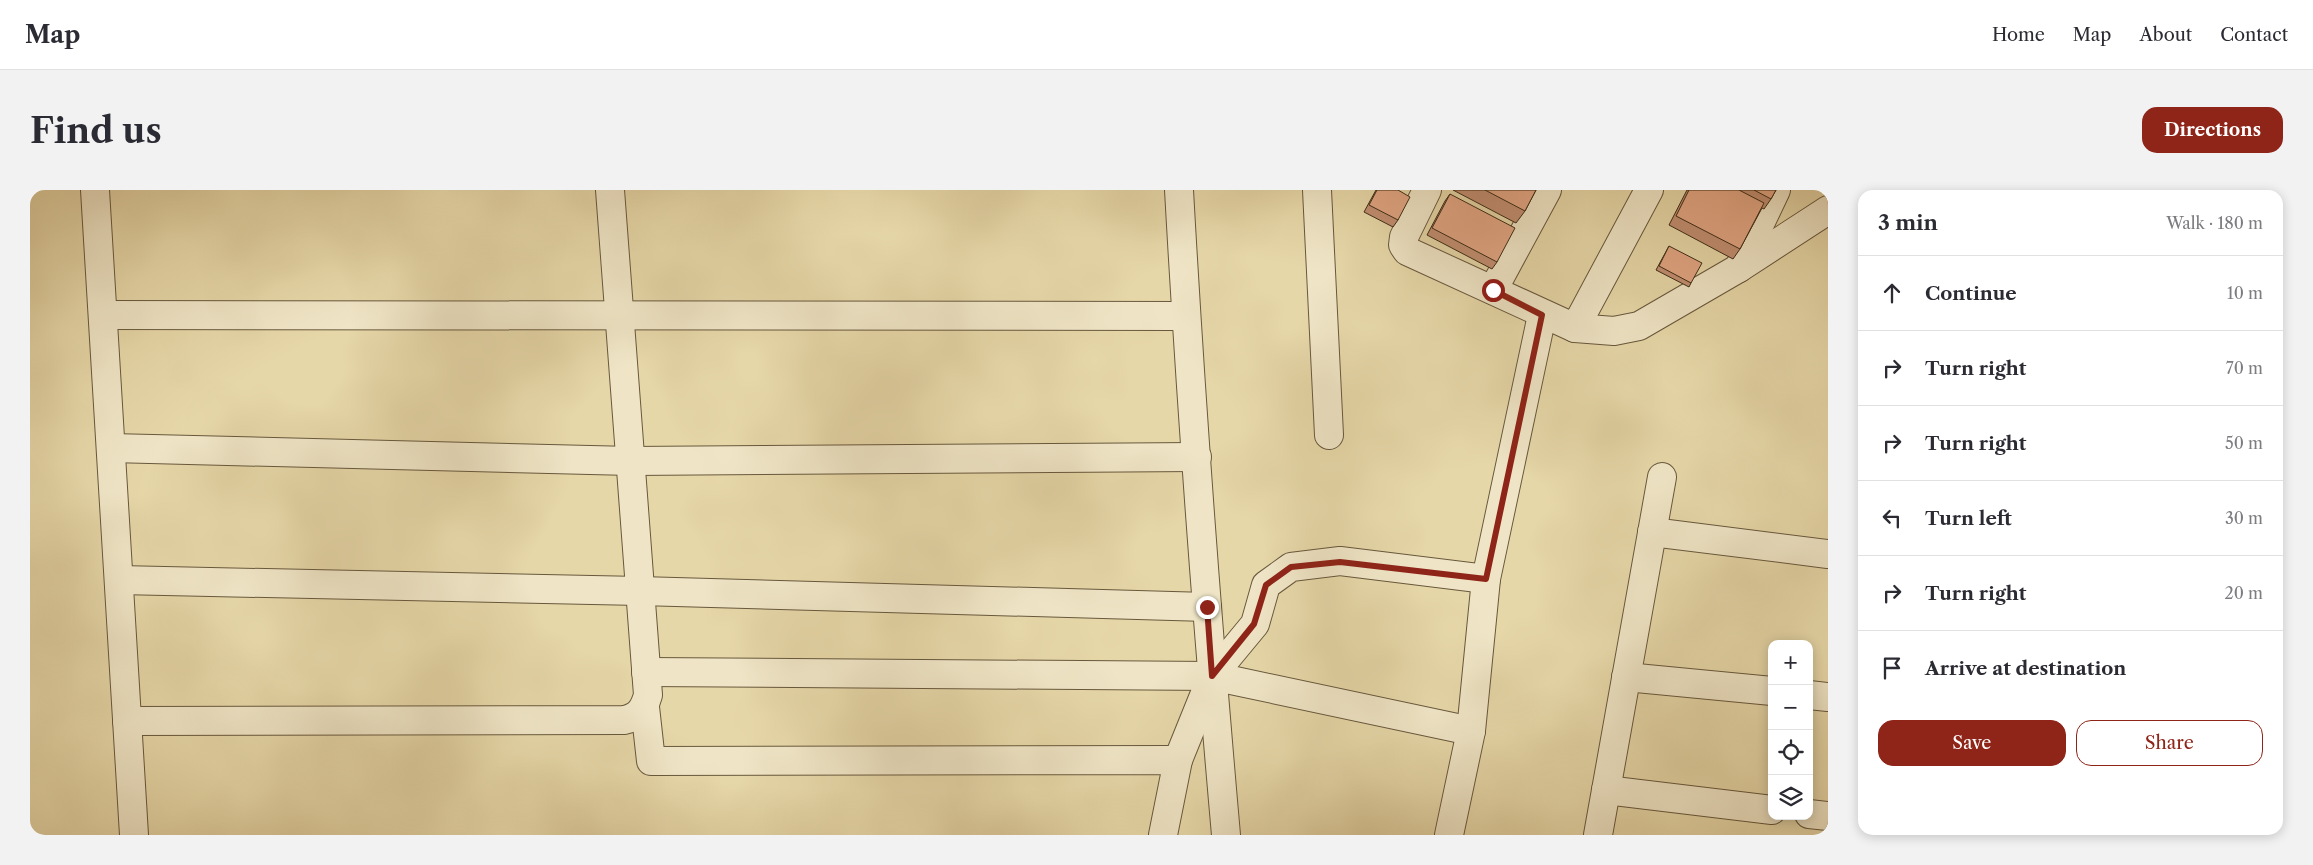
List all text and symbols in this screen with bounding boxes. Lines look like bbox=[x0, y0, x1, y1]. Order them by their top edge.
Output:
text: Map bbox=[25, 20, 80, 49]
text: Home bbox=[1992, 24, 2045, 46]
text: Map bbox=[2073, 24, 2111, 46]
text: About bbox=[2139, 24, 2192, 46]
text: Contact bbox=[2220, 24, 2288, 46]
button: Directions bbox=[2142, 107, 2283, 153]
text: Find us bbox=[30, 109, 162, 152]
text: 3 min bbox=[1878, 210, 1938, 235]
text: Walk · 180 m bbox=[2166, 213, 2263, 233]
route start bbox=[1482, 279, 1505, 302]
icon: ahead bbox=[1878, 279, 1906, 307]
text: Continue bbox=[1925, 282, 2017, 305]
text: 10 m bbox=[2227, 283, 2263, 303]
icon: right bbox=[1878, 354, 1906, 382]
text: Turn right bbox=[1925, 357, 2026, 380]
text: 70 m bbox=[2226, 358, 2263, 378]
icon: right bbox=[1878, 429, 1906, 457]
text: Turn right bbox=[1925, 432, 2026, 455]
text: 50 m bbox=[2225, 433, 2263, 453]
icon: left bbox=[1878, 504, 1906, 532]
text: Turn left bbox=[1925, 507, 2012, 530]
text: 30 m bbox=[2225, 508, 2263, 528]
icon: right bbox=[1878, 579, 1906, 607]
text: Turn right bbox=[1925, 582, 2026, 605]
text: 20 m bbox=[2224, 583, 2263, 603]
route end bbox=[1196, 596, 1219, 619]
map controls bbox=[1768, 640, 1813, 820]
button: + bbox=[1768, 640, 1813, 685]
icon: arrive bbox=[1878, 654, 1906, 682]
text: Arrive at destination bbox=[1925, 657, 2126, 680]
button: − bbox=[1768, 685, 1813, 730]
button: Save bbox=[1878, 720, 2066, 766]
button: Share bbox=[2076, 720, 2263, 766]
button: locate bbox=[1768, 730, 1813, 775]
button: layers bbox=[1768, 775, 1813, 820]

